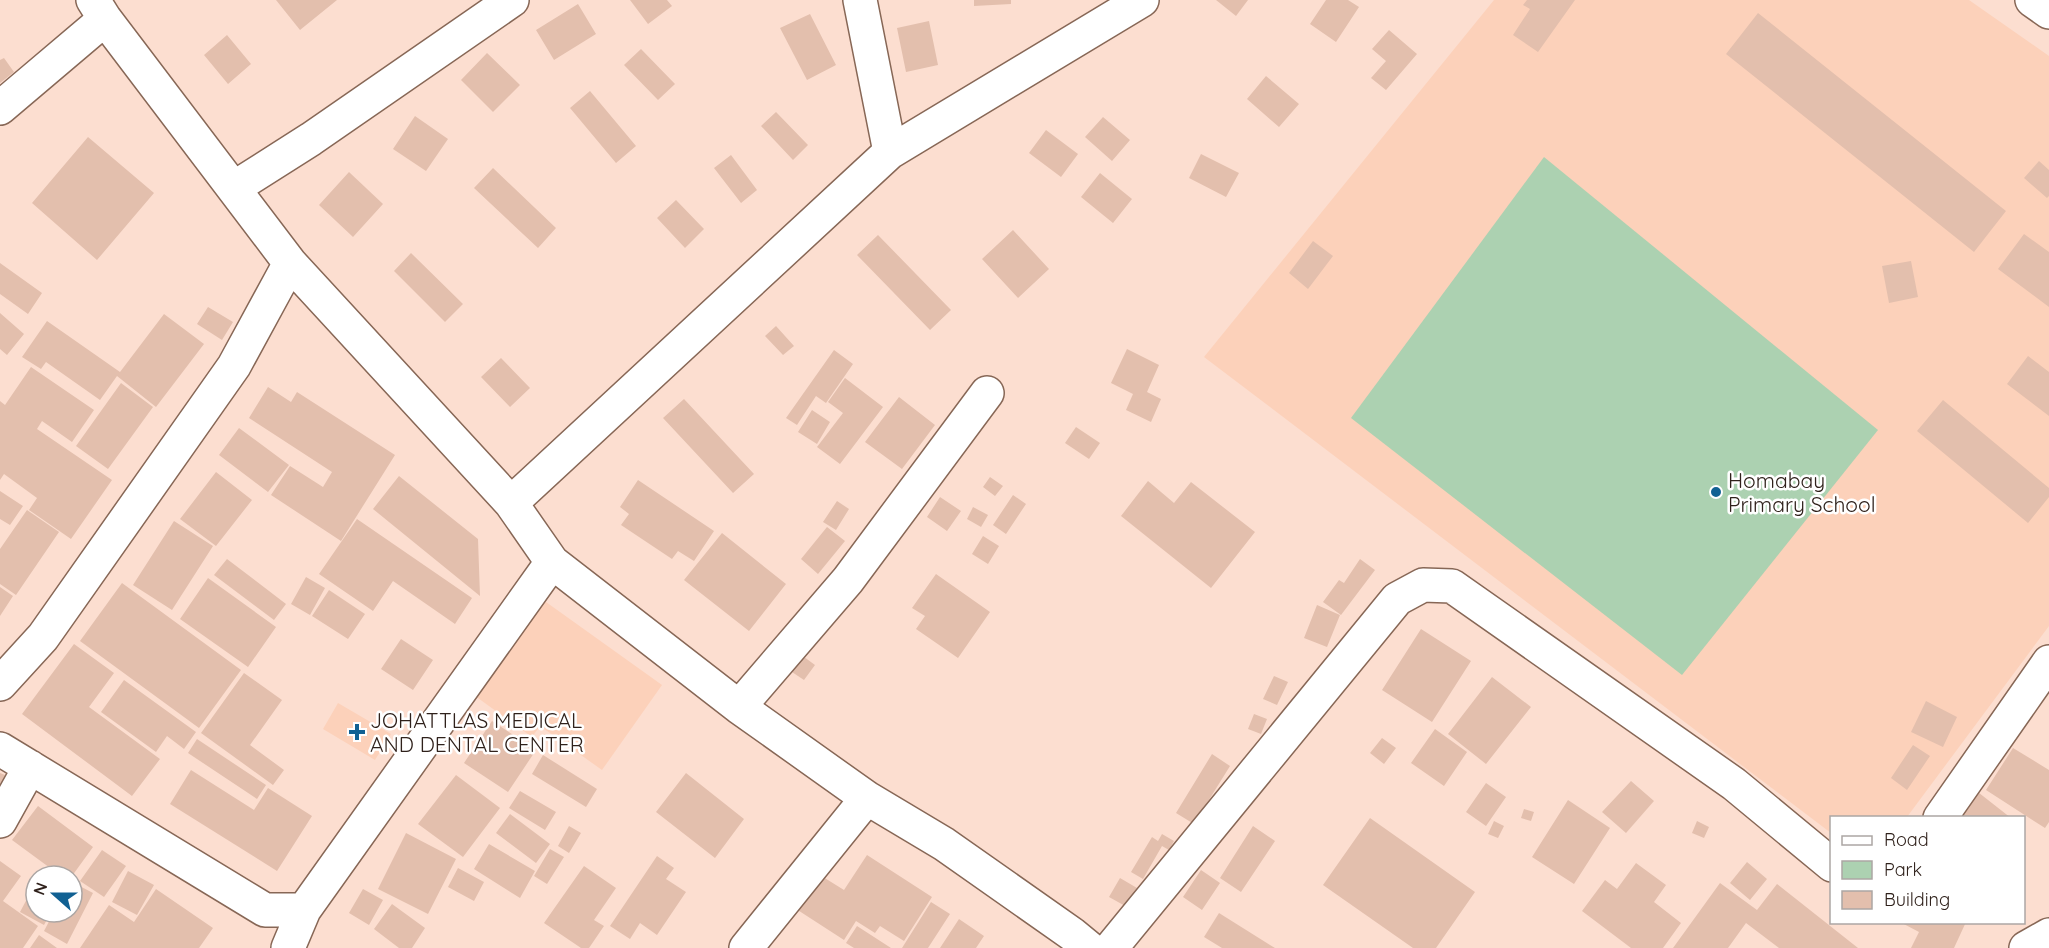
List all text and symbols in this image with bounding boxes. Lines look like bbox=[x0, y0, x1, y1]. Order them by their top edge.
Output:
place label: Homabay Primary School bbox=[1728, 467, 1876, 517]
marker: Homabay Primary School bbox=[1709, 485, 1723, 499]
place label: JOHATTLAS MEDICAL AND DENTAL CENTER bbox=[370, 707, 584, 757]
marker: JOHATTLAS MEDICAL AND DENTAL CENTER bbox=[348, 723, 366, 741]
legend bbox=[1830, 816, 2025, 924]
text: Road bbox=[1884, 828, 1929, 851]
text: Park bbox=[1884, 858, 1922, 881]
north arrow bbox=[24, 864, 84, 924]
text: N bbox=[29, 880, 51, 898]
text: Building bbox=[1884, 888, 1950, 911]

